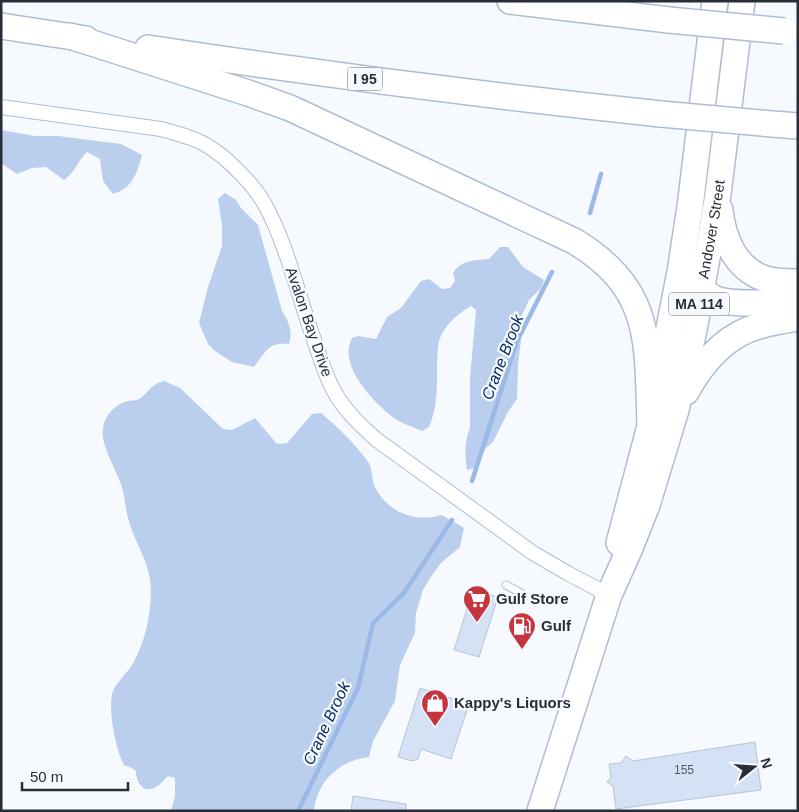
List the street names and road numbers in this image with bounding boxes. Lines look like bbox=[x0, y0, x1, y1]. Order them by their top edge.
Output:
road number: I 95 bbox=[348, 68, 382, 90]
street label: Andover Street bbox=[694, 178, 728, 280]
street label: Avalon Bay Drive bbox=[283, 265, 336, 379]
road number: MA 114 bbox=[669, 292, 729, 316]

